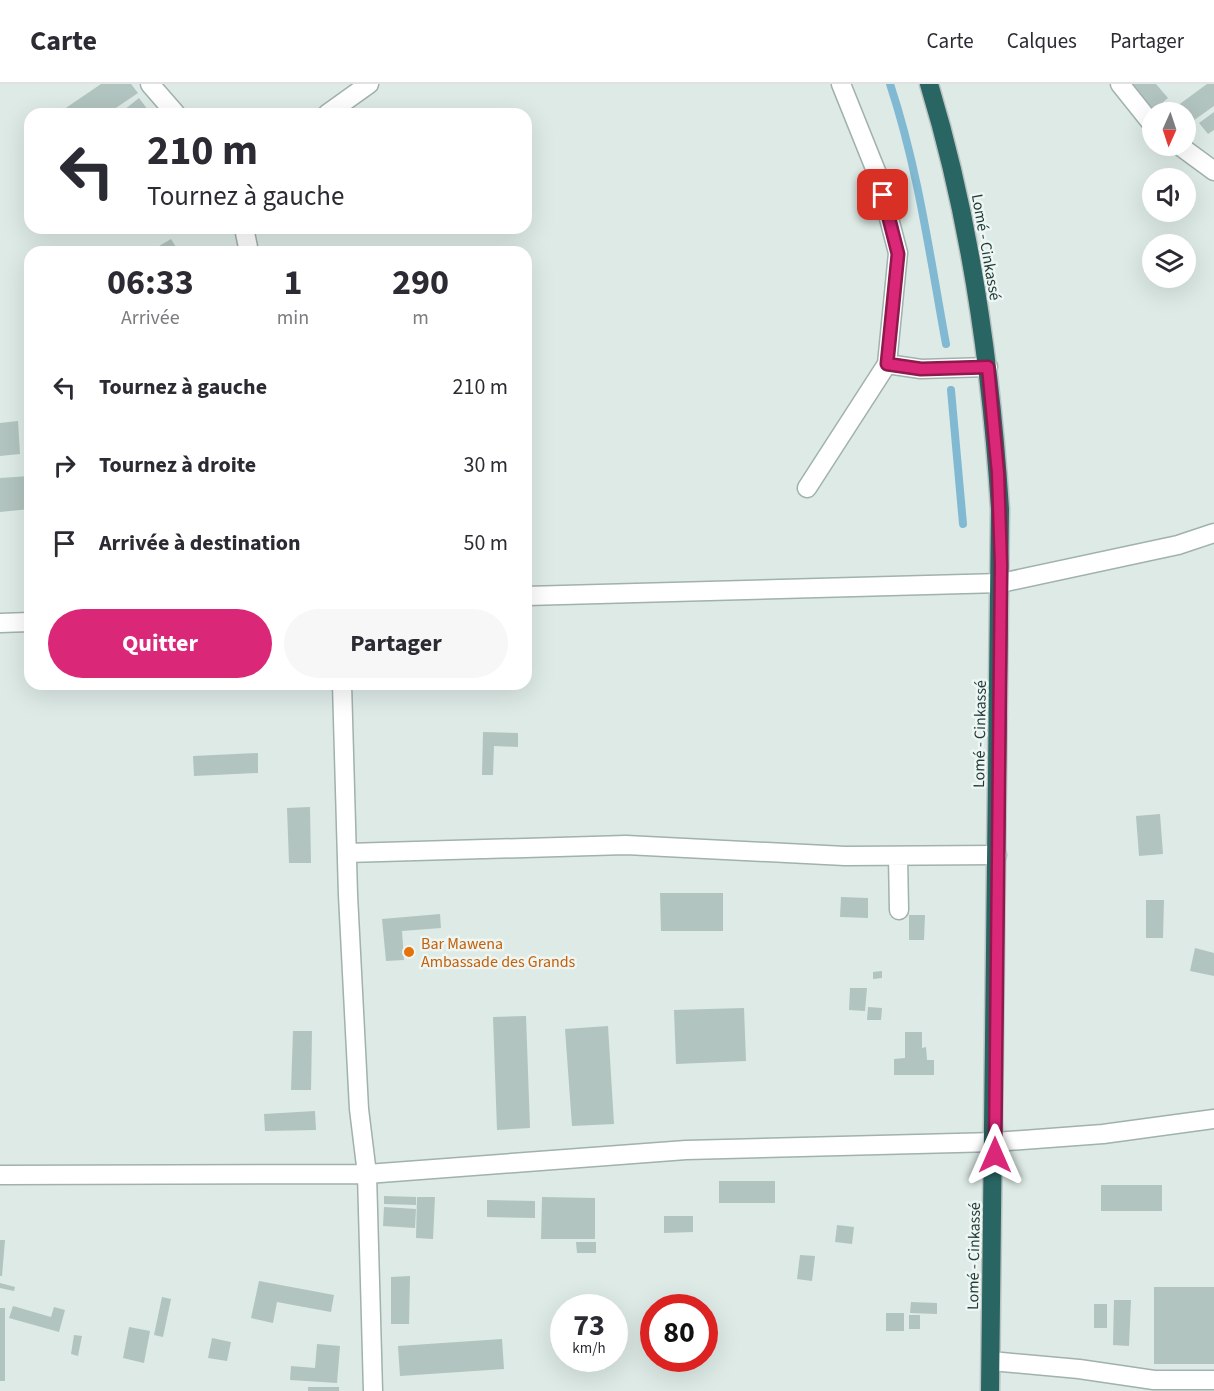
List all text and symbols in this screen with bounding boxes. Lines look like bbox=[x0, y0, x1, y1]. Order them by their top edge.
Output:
text: Carte bbox=[30, 21, 97, 61]
text: Carte bbox=[927, 26, 974, 56]
text: Calques bbox=[1007, 26, 1077, 56]
text: Partager bbox=[1110, 26, 1184, 56]
north arrow bbox=[1142, 102, 1196, 156]
map controls bbox=[1142, 102, 1196, 288]
text: 210 m bbox=[147, 121, 258, 181]
icon: left bbox=[48, 132, 126, 210]
button: sound bbox=[1142, 168, 1196, 222]
pin bbox=[857, 169, 908, 220]
text: Tournez à gauche bbox=[147, 177, 344, 216]
icon: arrive bbox=[866, 178, 899, 211]
street label: Lomé - Cinkassé bbox=[966, 192, 1006, 302]
button: layers bbox=[1142, 234, 1196, 288]
text: 06:33 bbox=[107, 257, 194, 308]
text: 1 bbox=[283, 257, 302, 308]
text: 290 bbox=[392, 257, 449, 308]
text: Arrivée bbox=[121, 304, 180, 332]
text: min bbox=[277, 304, 309, 332]
text: m bbox=[412, 304, 429, 332]
icon: left bbox=[48, 371, 81, 404]
text: Tournez à gauche bbox=[99, 371, 267, 403]
text: 210 m bbox=[453, 371, 508, 403]
icon: right bbox=[48, 449, 81, 482]
text: Tournez à droite bbox=[99, 449, 256, 481]
text: 30 m bbox=[463, 449, 508, 481]
icon: arrive bbox=[48, 527, 81, 560]
text: Arrivée à destination bbox=[99, 527, 301, 559]
text: 50 m bbox=[463, 527, 508, 559]
button: Quitter bbox=[48, 609, 272, 678]
button: Partager bbox=[284, 609, 508, 678]
street label: Lomé - Cinkassé bbox=[968, 680, 992, 788]
place label: Bar Mawena Ambassade des Grands bbox=[421, 933, 576, 973]
marker: Bar Mawena Ambassade des Grands bbox=[402, 945, 416, 959]
position arrow bbox=[963, 1123, 1027, 1187]
street label: Lomé - Cinkassé bbox=[962, 1202, 986, 1310]
speed limit sign: 80 bbox=[640, 1294, 718, 1372]
text: 73 bbox=[573, 1304, 605, 1347]
text: km/h bbox=[572, 1338, 606, 1359]

